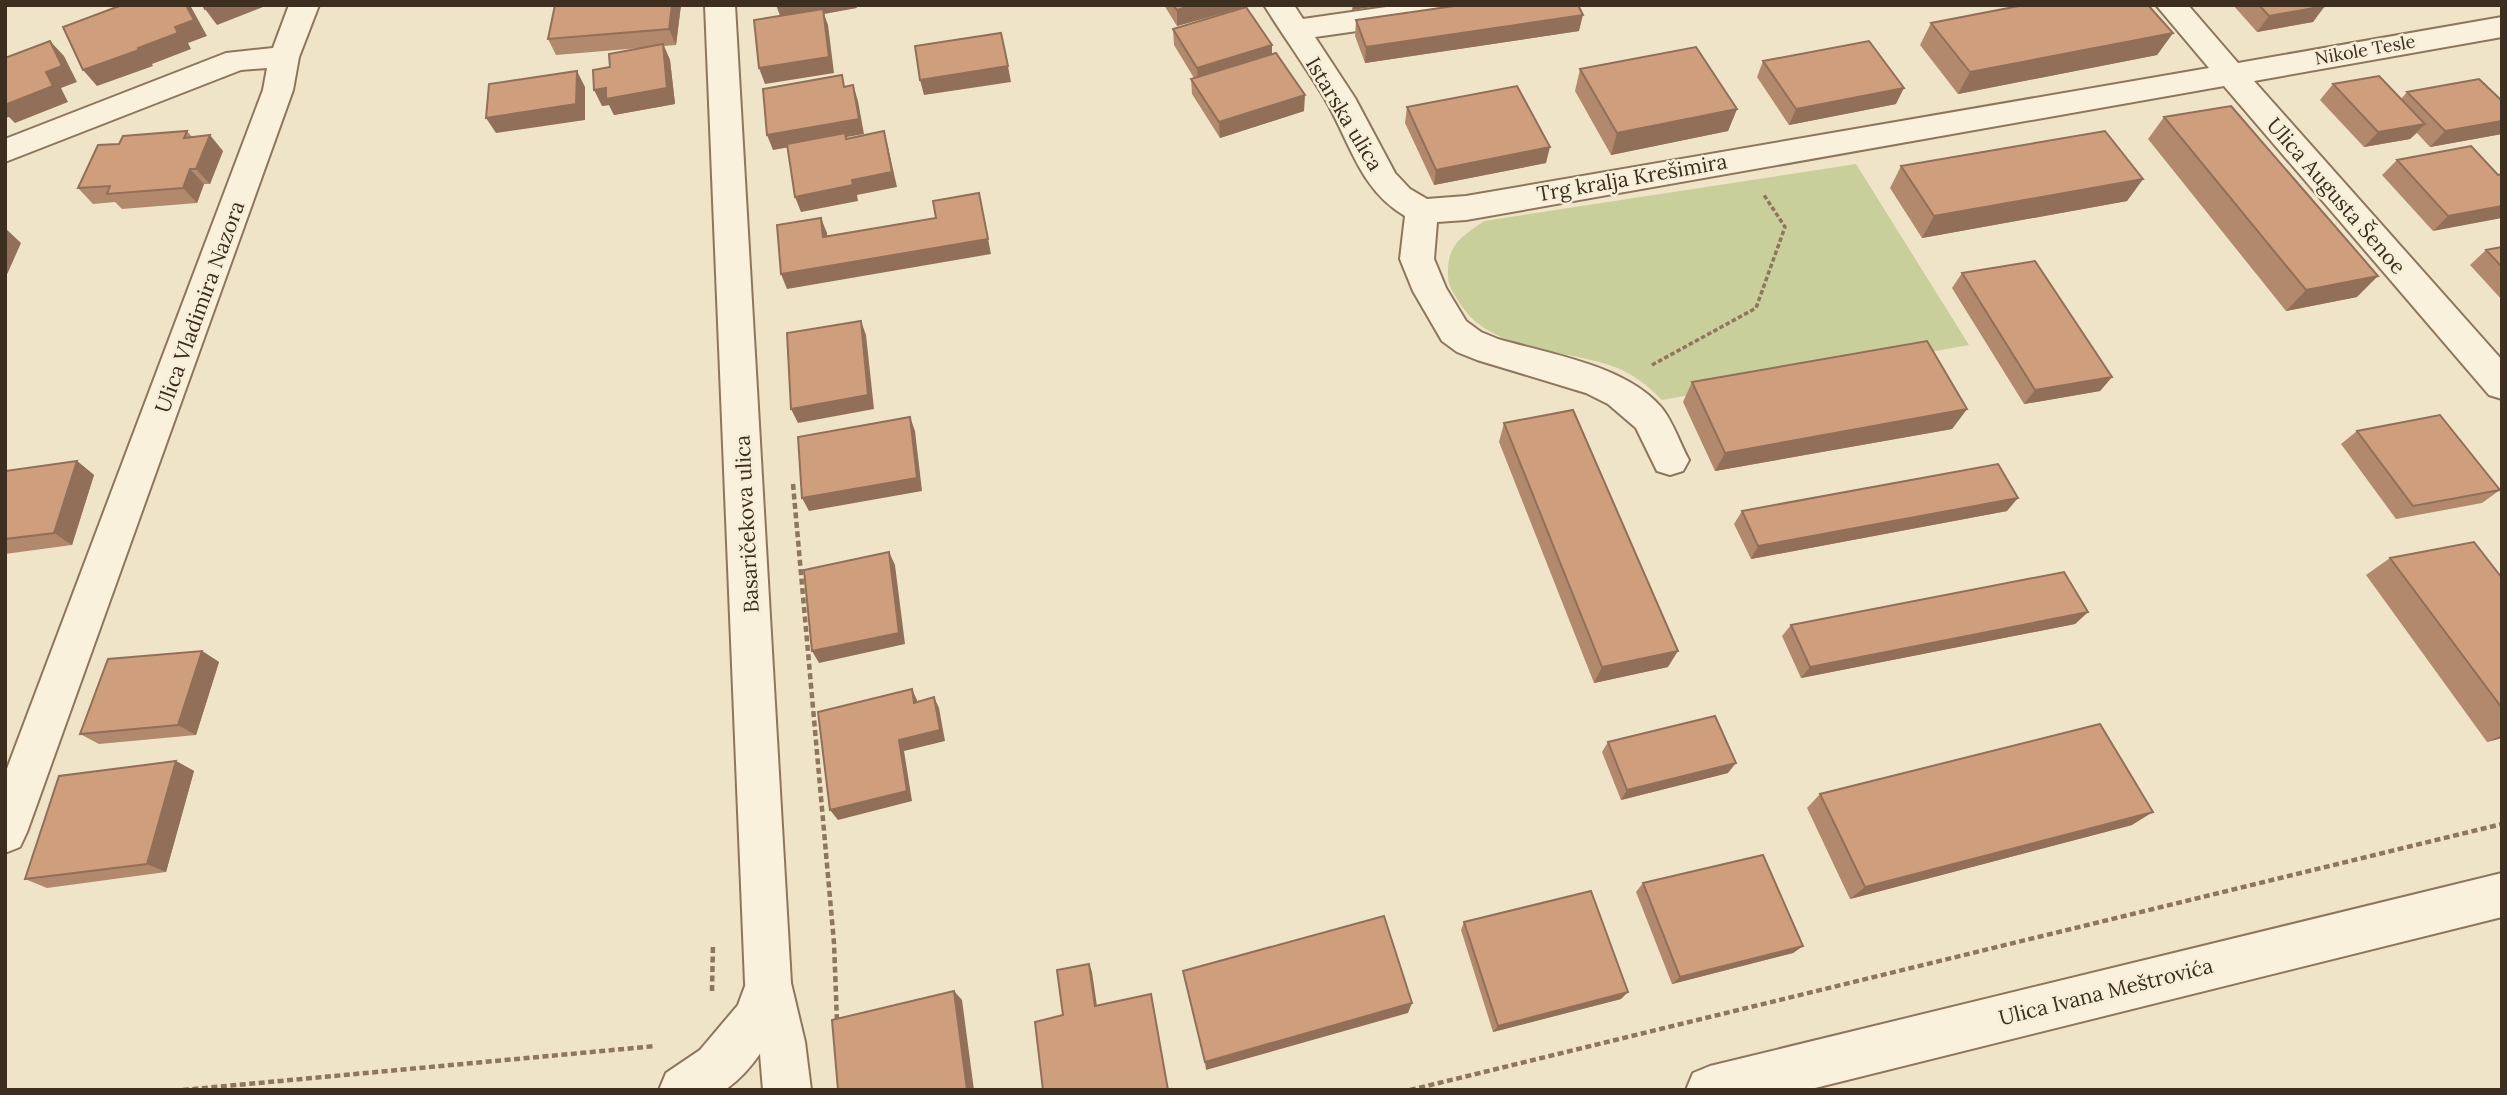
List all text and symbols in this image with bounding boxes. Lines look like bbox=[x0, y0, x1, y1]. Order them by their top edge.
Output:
street label: Nikole Tesle bbox=[2313, 29, 2417, 70]
street label: Istarska ulica bbox=[1300, 52, 1389, 176]
street label: Ulica Augusta Šenoe bbox=[2261, 112, 2412, 279]
street label: Trg kralja Krešimira bbox=[1535, 147, 1729, 208]
street label: Ulica Vladimira Nazora bbox=[149, 197, 250, 416]
street label: Basaričekova ulica bbox=[728, 434, 765, 614]
street label: Ulica Ivana Meštrovića bbox=[1996, 952, 2216, 1031]

